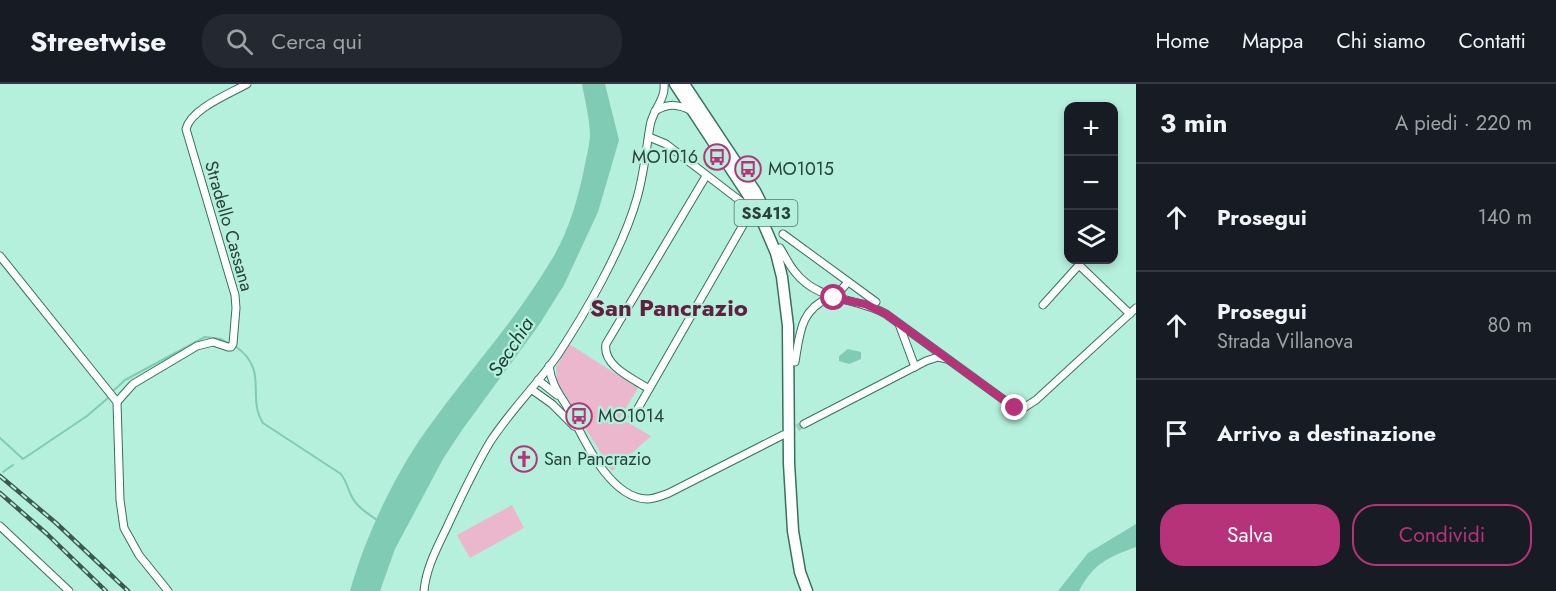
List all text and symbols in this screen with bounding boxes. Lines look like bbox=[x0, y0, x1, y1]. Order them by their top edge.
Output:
search box bbox=[202, 14, 622, 68]
text: Streetwise bbox=[30, 21, 166, 62]
icon: search bbox=[223, 25, 256, 58]
text: Cerca qui bbox=[271, 25, 362, 57]
text: Home bbox=[1156, 26, 1209, 56]
text: Mappa bbox=[1242, 26, 1303, 56]
text: Chi siamo bbox=[1336, 26, 1425, 56]
text: Contatti bbox=[1458, 26, 1526, 56]
map controls bbox=[1064, 102, 1118, 264]
button: + bbox=[1064, 102, 1118, 156]
text: 3 min bbox=[1160, 104, 1227, 142]
text: A piedi · 220 m bbox=[1395, 109, 1532, 138]
bus stop icon: MO1016 bbox=[702, 142, 732, 172]
place label: MO1016 bbox=[632, 144, 698, 170]
bus stop icon: MO1015 bbox=[733, 154, 763, 184]
place label: MO1015 bbox=[768, 156, 834, 182]
button: − bbox=[1064, 156, 1118, 210]
street label: Stradello Cassana bbox=[198, 158, 260, 294]
road number: SS413 bbox=[734, 200, 798, 226]
icon: ahead bbox=[1160, 201, 1193, 234]
text: Prosegui bbox=[1217, 201, 1307, 233]
text: 140 m bbox=[1478, 203, 1532, 232]
button: layers bbox=[1064, 210, 1118, 264]
route start bbox=[820, 284, 846, 310]
district label: San Pancrazio bbox=[590, 290, 748, 325]
text: Prosegui bbox=[1217, 295, 1307, 327]
icon: ahead bbox=[1160, 309, 1193, 342]
text: 80 m bbox=[1487, 311, 1532, 340]
water label: Secchia bbox=[481, 312, 541, 382]
text: Strada Villanova bbox=[1217, 327, 1353, 356]
route end bbox=[1001, 394, 1027, 420]
bus stop icon: MO1014 bbox=[564, 401, 594, 431]
place label: MO1014 bbox=[598, 403, 664, 429]
icon: arrive bbox=[1160, 417, 1193, 450]
text: Arrivo a destinazione bbox=[1217, 417, 1436, 449]
church icon: San Pancrazio bbox=[509, 444, 539, 474]
place label: San Pancrazio bbox=[544, 446, 651, 472]
button: Salva bbox=[1160, 504, 1340, 566]
button: Condividi bbox=[1352, 504, 1532, 566]

